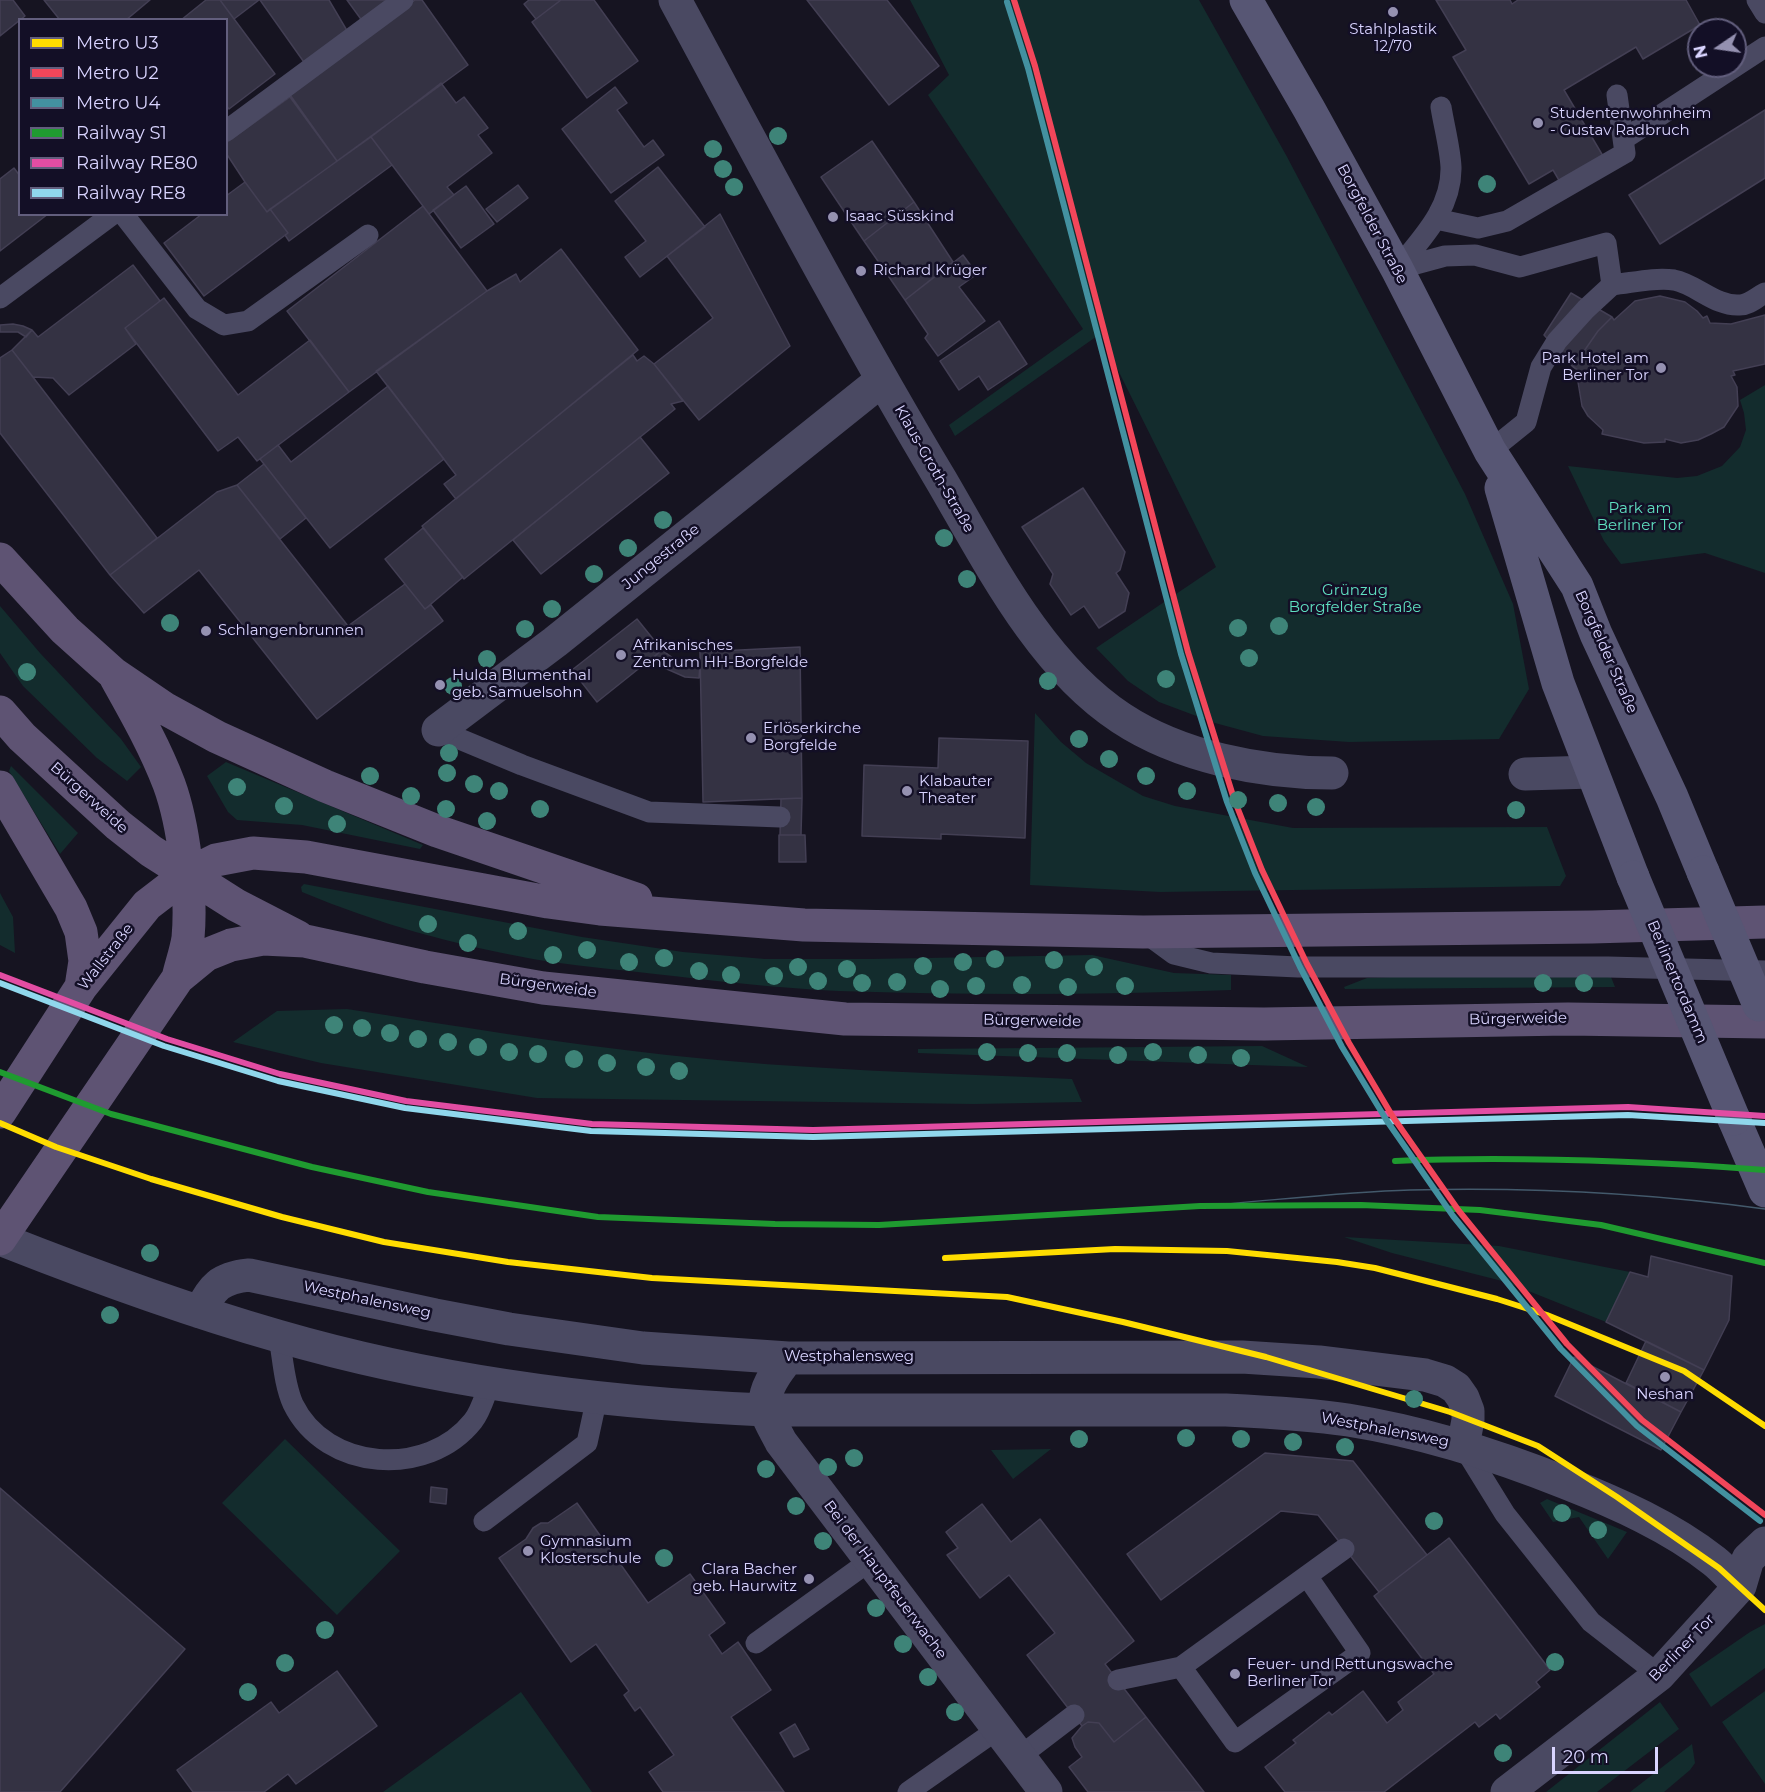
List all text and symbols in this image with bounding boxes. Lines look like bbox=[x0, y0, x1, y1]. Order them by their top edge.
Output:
marker: Stahlplastik 12/70 bbox=[1386, 5, 1400, 19]
legend bbox=[18, 18, 228, 216]
north arrow bbox=[1687, 18, 1747, 78]
place label: Stahlplastik 12/70 bbox=[1349, 21, 1437, 56]
text: Metro U3 bbox=[76, 32, 159, 54]
text: N bbox=[1690, 43, 1712, 60]
text: Metro U2 bbox=[76, 62, 159, 84]
text: Metro U4 bbox=[76, 92, 161, 114]
place label: Studentenwohnheim - Gustav Radbruch bbox=[1550, 105, 1711, 140]
marker: Studentenwohnheim - Gustav Radbruch bbox=[1531, 116, 1545, 130]
text: Railway S1 bbox=[76, 122, 167, 144]
text: Railway RE80 bbox=[76, 152, 198, 174]
street label: Borgfelder Straße bbox=[1333, 161, 1411, 287]
text: Railway RE8 bbox=[76, 182, 186, 204]
place label: Isaac Süsskind bbox=[845, 208, 954, 226]
marker: Isaac Süsskind bbox=[826, 210, 840, 224]
place label: Richard Krüger bbox=[873, 262, 987, 280]
marker: Richard Krüger bbox=[854, 264, 868, 278]
place label: Park Hotel am Berliner Tor bbox=[1542, 350, 1649, 385]
marker: Park Hotel am Berliner Tor bbox=[1654, 361, 1668, 375]
street label: Klaus-Groth-Straße bbox=[890, 402, 978, 536]
park label: Park am Berliner Tor bbox=[1597, 500, 1683, 535]
street label: Jungestraße bbox=[619, 520, 703, 594]
park label: Grünzug Borgfelder Straße bbox=[1289, 582, 1421, 617]
street label: Borgfelder Straße bbox=[1571, 588, 1641, 716]
place label: Schlangenbrunnen bbox=[218, 622, 364, 640]
marker: Schlangenbrunnen bbox=[199, 624, 213, 638]
place label: Afrikanisches Zentrum HH-Borgfelde bbox=[633, 637, 808, 672]
marker: Afrikanisches Zentrum HH-Borgfelde bbox=[614, 648, 628, 662]
place label: Hulda Blumenthal geb. Samuelsohn bbox=[452, 667, 591, 702]
marker: Hulda Blumenthal geb. Samuelsohn bbox=[433, 678, 447, 692]
place label: Erlöserkirche Borgfelde bbox=[763, 720, 861, 755]
marker: Erlöserkirche Borgfelde bbox=[744, 731, 758, 745]
street label: Bürgerweide bbox=[47, 758, 131, 838]
place label: Klabauter Theater bbox=[919, 773, 992, 808]
marker: Klabauter Theater bbox=[900, 784, 914, 798]
street label: Berlinertordamm bbox=[1643, 918, 1711, 1046]
street label: Wallstraße bbox=[74, 920, 138, 994]
street label: Bürgerweide bbox=[498, 970, 598, 1002]
street label: Bürgerweide bbox=[1469, 1009, 1567, 1029]
street label: Bürgerweide bbox=[983, 1011, 1081, 1031]
street label: Westphalensweg bbox=[301, 1278, 433, 1322]
street label: Westphalensweg bbox=[784, 1348, 914, 1366]
marker: Neshan bbox=[1658, 1370, 1672, 1384]
place label: Neshan bbox=[1636, 1386, 1694, 1404]
street label: Westphalensweg bbox=[1319, 1409, 1451, 1451]
street label: Bei der Hauptfeuerwache bbox=[820, 1497, 950, 1663]
place label: Gymnasium Klosterschule bbox=[540, 1533, 641, 1568]
marker: Gymnasium Klosterschule bbox=[521, 1544, 535, 1558]
place label: Clara Bacher geb. Haurwitz bbox=[692, 1561, 797, 1596]
marker: Clara Bacher geb. Haurwitz bbox=[802, 1572, 816, 1586]
street label: Berliner Tor bbox=[1645, 1611, 1719, 1685]
place label: Feuer- und Rettungswache Berliner Tor bbox=[1247, 1656, 1453, 1691]
marker: Feuer- und Rettungswache Berliner Tor bbox=[1228, 1667, 1242, 1681]
scale bar bbox=[1555, 1735, 1662, 1773]
text: 20 m bbox=[1563, 1746, 1609, 1768]

